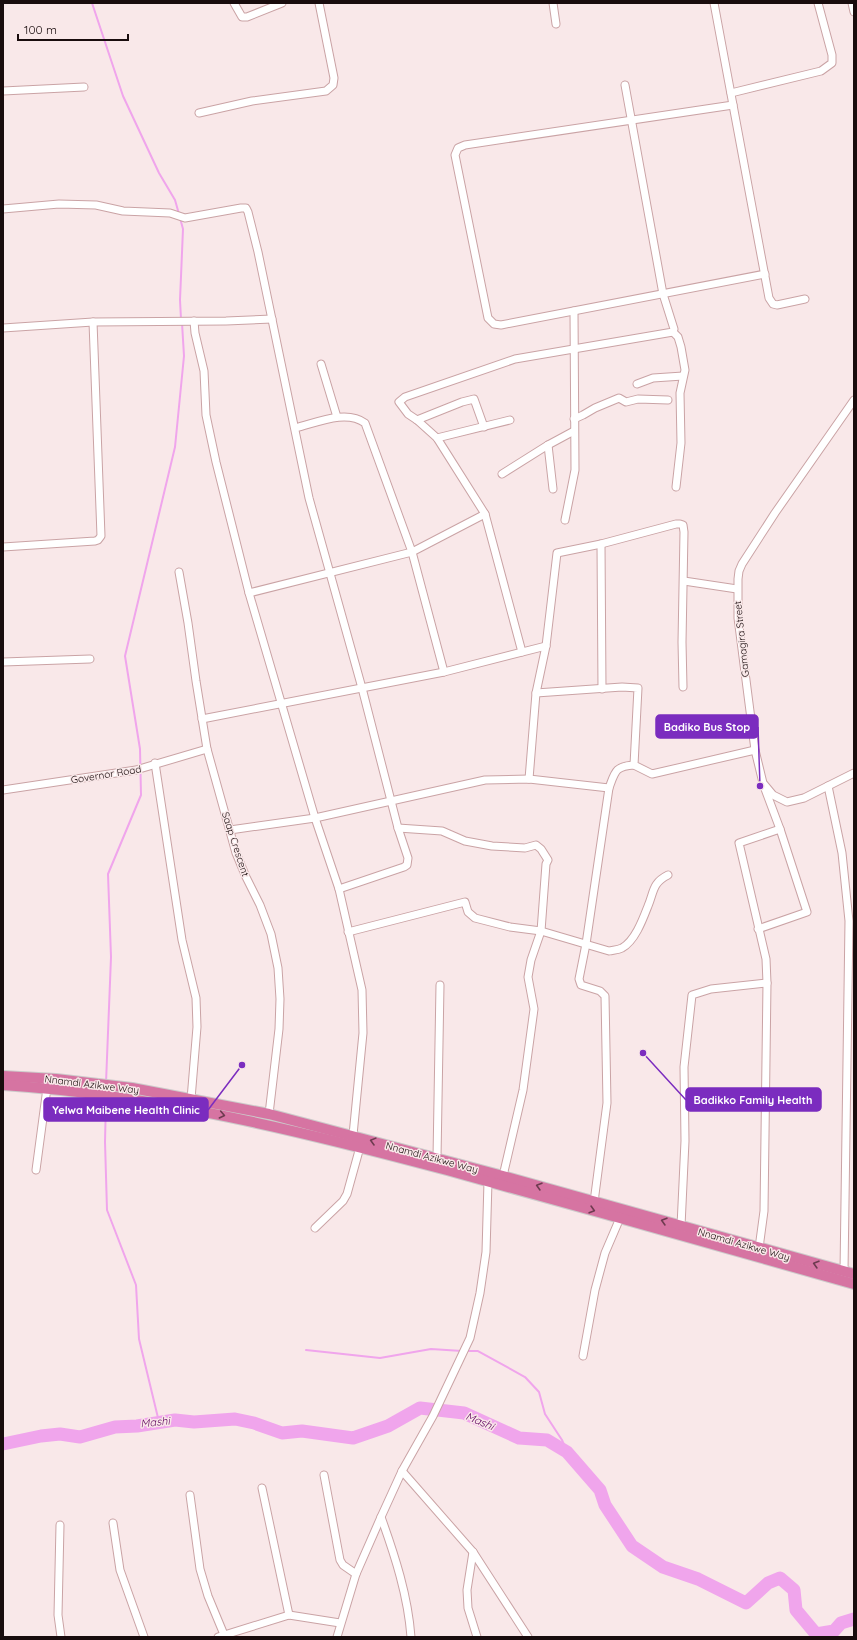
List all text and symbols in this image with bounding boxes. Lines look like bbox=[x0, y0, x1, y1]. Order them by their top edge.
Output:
scale bar bbox=[18, 16, 128, 42]
text: 100 m bbox=[24, 22, 57, 37]
street label: Gamagira Street bbox=[731, 600, 752, 678]
callout: Badiko Bus Stop bbox=[656, 715, 758, 738]
text: Badiko Bus Stop bbox=[664, 720, 750, 734]
street label: Governor Road bbox=[70, 763, 142, 786]
street label: Saap Crescent bbox=[219, 810, 252, 879]
street label: Nnamdi Azikwe Way bbox=[44, 1072, 140, 1097]
callout: Badikko Family Health bbox=[686, 1088, 821, 1111]
text: Badikko Family Health bbox=[694, 1093, 812, 1107]
callout: Yelwa Maibene Health Clinic bbox=[44, 1098, 208, 1121]
text: Yelwa Maibene Health Clinic bbox=[52, 1103, 200, 1117]
one-way arrow bbox=[219, 1111, 225, 1119]
one-way arrow bbox=[370, 1137, 377, 1146]
street label: Nnamdi Azikwe Way bbox=[384, 1139, 480, 1176]
one-way arrow bbox=[536, 1182, 543, 1191]
one-way arrow bbox=[588, 1205, 595, 1214]
one-way arrow bbox=[661, 1217, 668, 1226]
street label: Nnamdi Azikwe Way bbox=[696, 1225, 791, 1264]
one-way arrow bbox=[813, 1260, 820, 1269]
water label: Mashi bbox=[464, 1409, 498, 1434]
water label: Mashi bbox=[140, 1413, 172, 1431]

